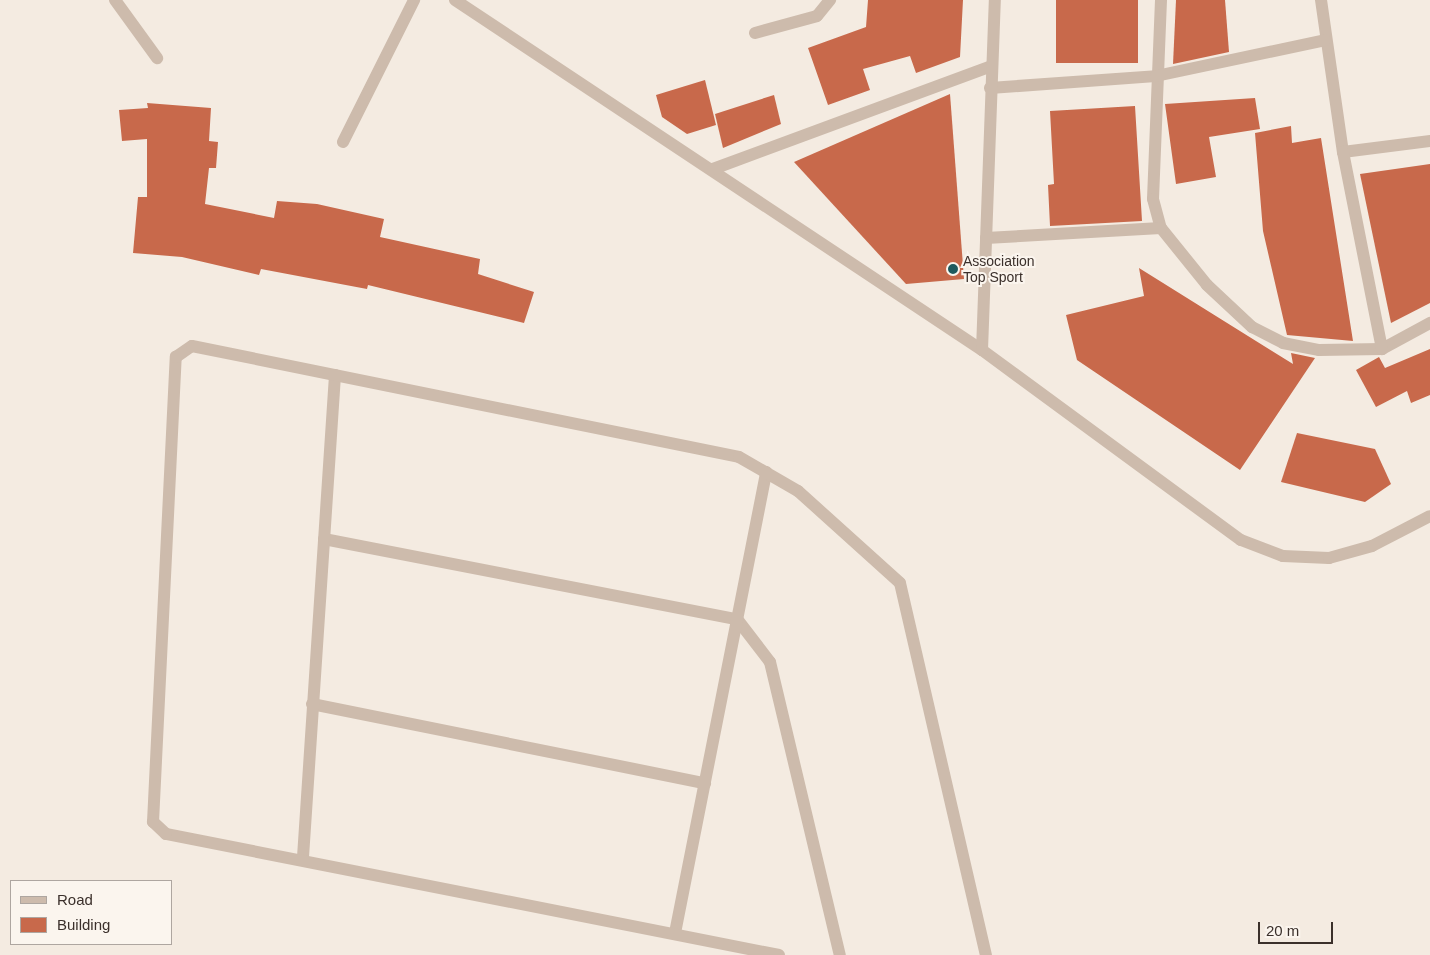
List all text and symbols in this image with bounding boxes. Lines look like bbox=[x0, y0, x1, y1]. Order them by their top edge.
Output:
place label: Association Top Sport bbox=[963, 253, 1035, 286]
marker: Association Top Sport bbox=[947, 263, 959, 275]
legend bbox=[10, 880, 172, 945]
text: Road bbox=[57, 891, 93, 908]
scale bar bbox=[1260, 912, 1335, 944]
text: Building bbox=[57, 916, 110, 933]
text: 20 m bbox=[1266, 922, 1299, 939]

